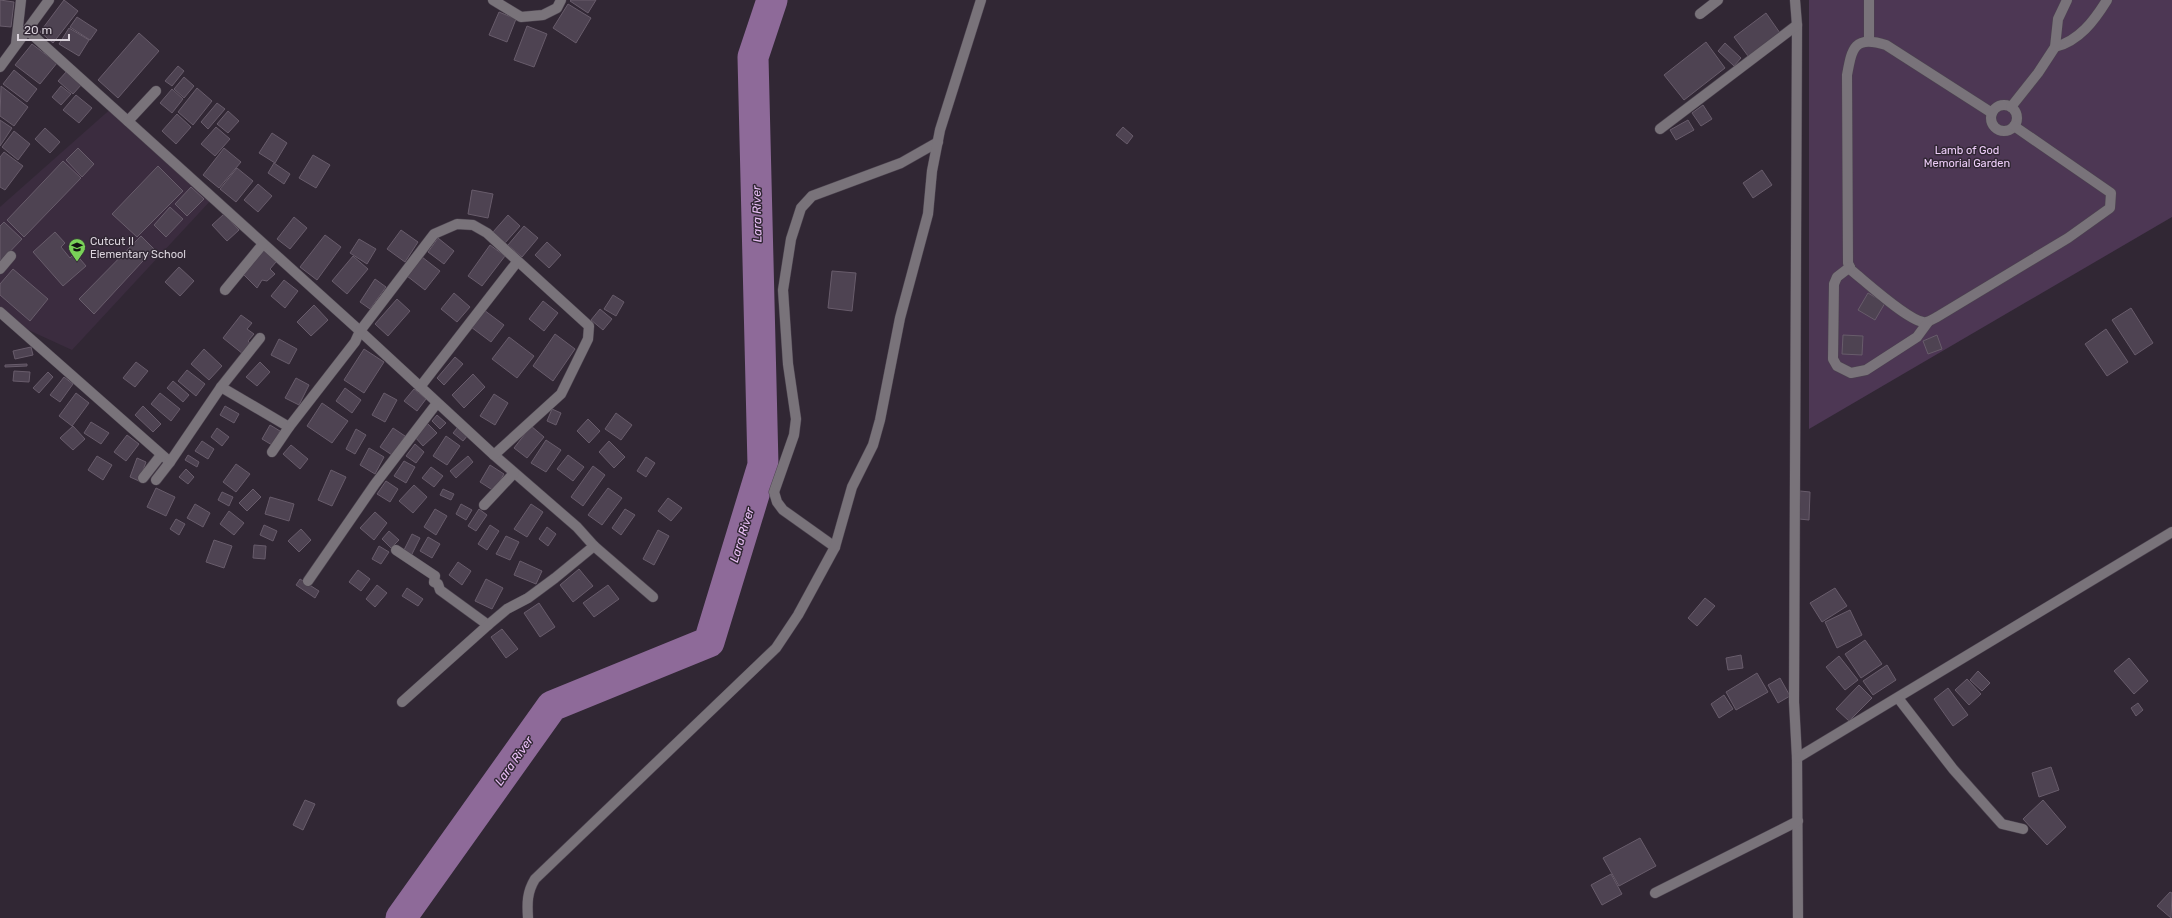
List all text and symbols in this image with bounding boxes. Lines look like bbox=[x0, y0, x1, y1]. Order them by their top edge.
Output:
scale bar bbox=[18, 16, 69, 42]
text: 20 m bbox=[24, 23, 52, 37]
park label: Lamb of God Memorial Garden bbox=[1924, 144, 2010, 170]
water label: Lara River bbox=[749, 185, 764, 243]
place label: Cutcut II Elementary School bbox=[90, 235, 186, 261]
school or university icon: Cutcut II Elementary School bbox=[67, 237, 87, 262]
water label: Lara River bbox=[727, 505, 757, 564]
water label: Lara River bbox=[492, 733, 536, 788]

